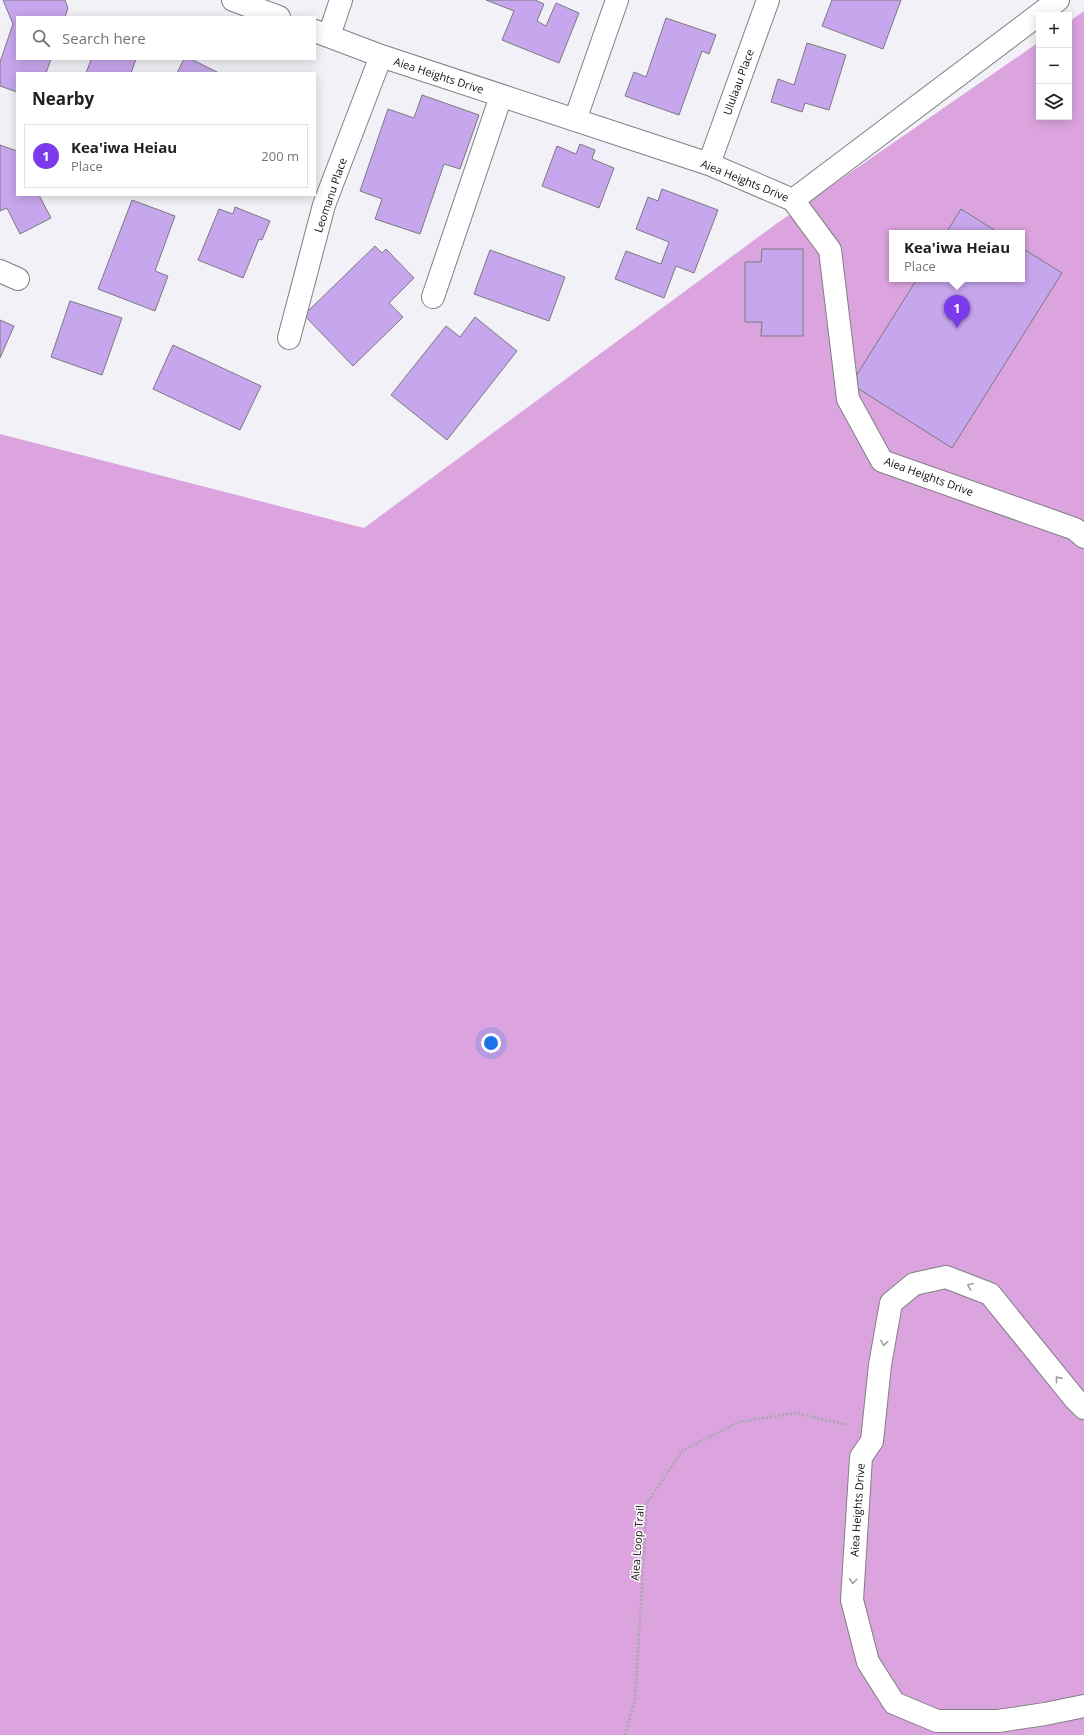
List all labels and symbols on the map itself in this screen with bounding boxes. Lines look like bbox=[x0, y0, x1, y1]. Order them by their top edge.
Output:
street label: Ululaau Place bbox=[719, 47, 757, 117]
street label: Aiea Heights Drive bbox=[392, 53, 486, 97]
street label: Leomanu Place bbox=[310, 156, 350, 234]
street label: Aiea Heights Drive bbox=[699, 156, 791, 204]
pin: 1 bbox=[944, 295, 970, 328]
street label: Aiea Heights Drive bbox=[882, 453, 976, 499]
your location bbox=[481, 1033, 501, 1053]
one-way arrow bbox=[967, 1283, 974, 1291]
one-way arrow bbox=[880, 1340, 888, 1346]
one-way arrow bbox=[1056, 1376, 1063, 1383]
street label: Aiea Heights Drive bbox=[846, 1463, 868, 1557]
street label: Aiea Loop Trail bbox=[627, 1505, 647, 1581]
one-way arrow bbox=[848, 1578, 857, 1584]

